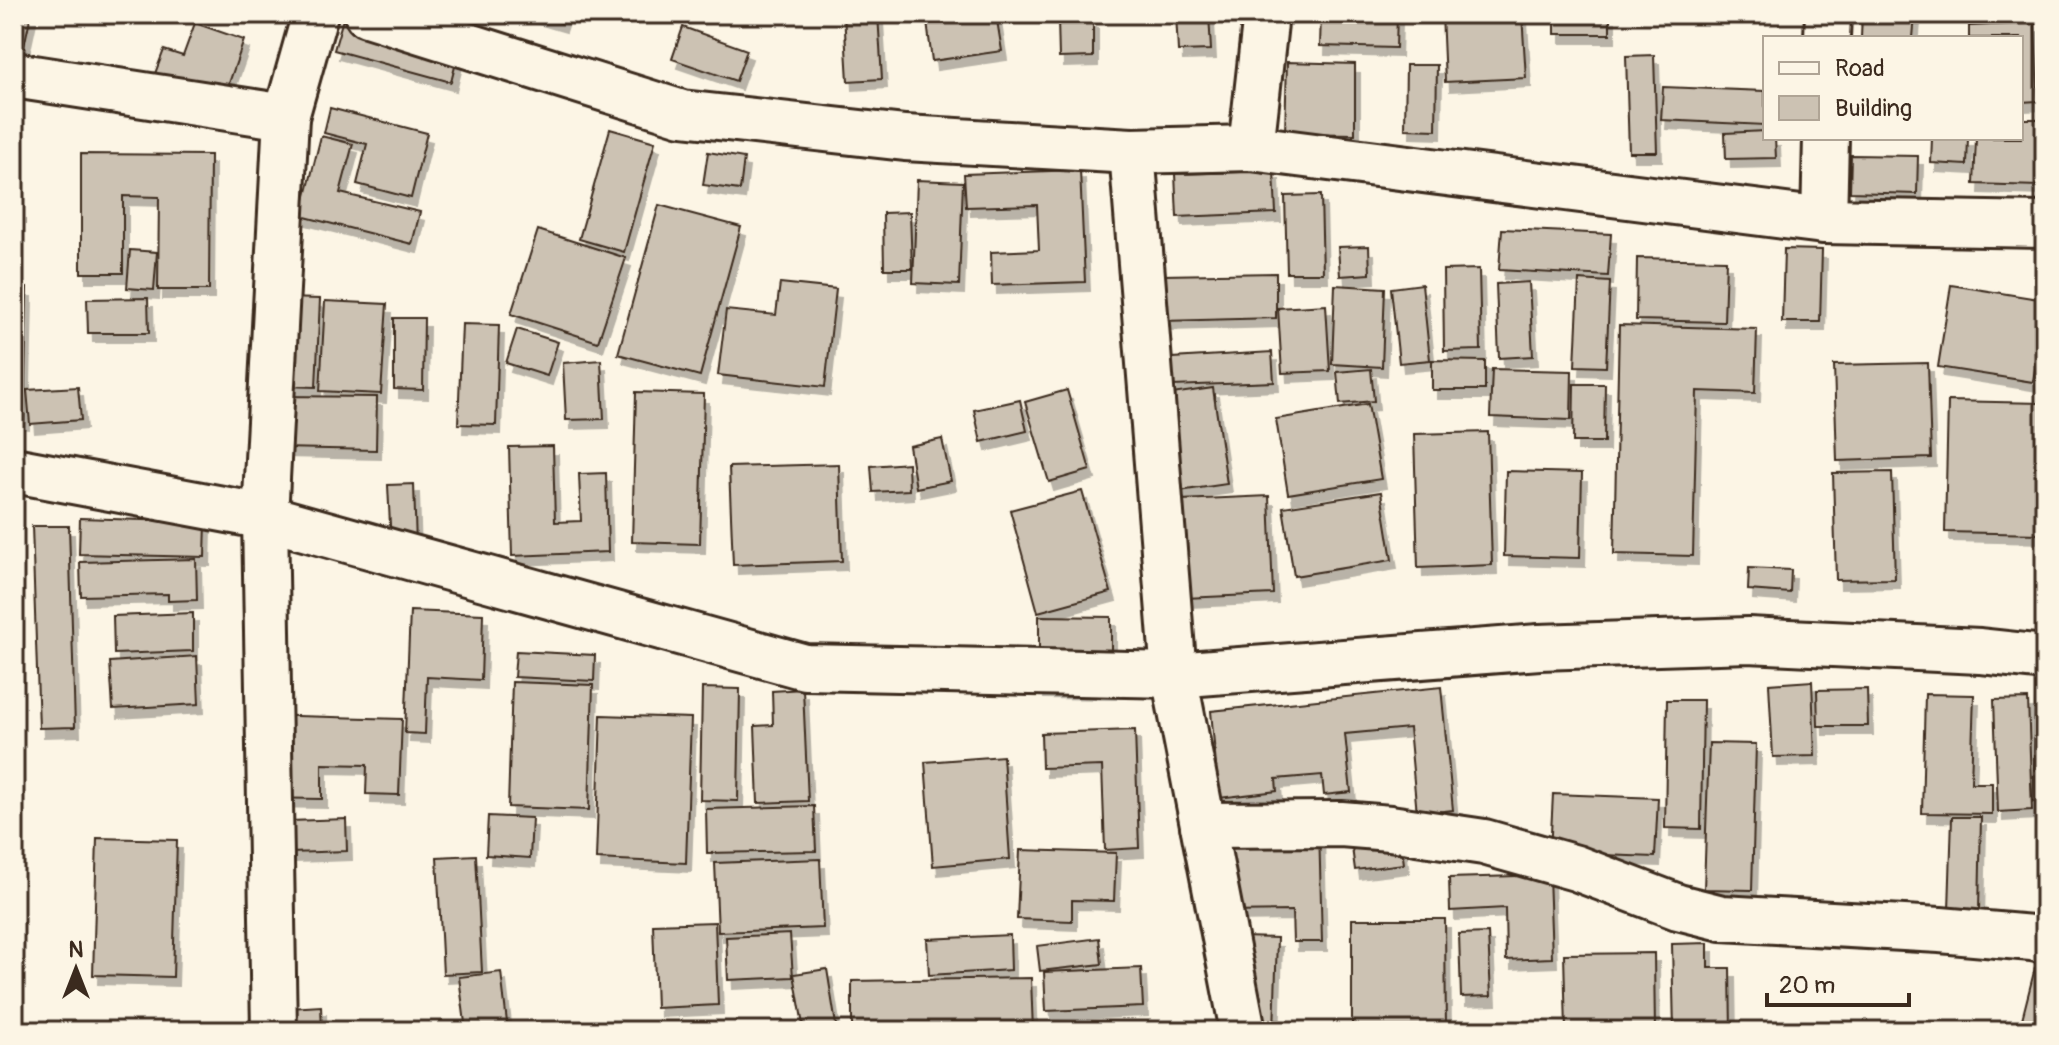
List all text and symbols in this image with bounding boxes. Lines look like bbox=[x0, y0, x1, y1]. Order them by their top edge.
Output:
legend bbox=[1763, 36, 2023, 140]
text: Road bbox=[1835, 54, 1885, 83]
text: Building bbox=[1835, 94, 1912, 123]
north arrow bbox=[36, 929, 116, 1009]
text: N bbox=[69, 936, 84, 964]
scale bar bbox=[1767, 957, 1909, 1007]
text: 20 m bbox=[1779, 971, 1835, 1000]

